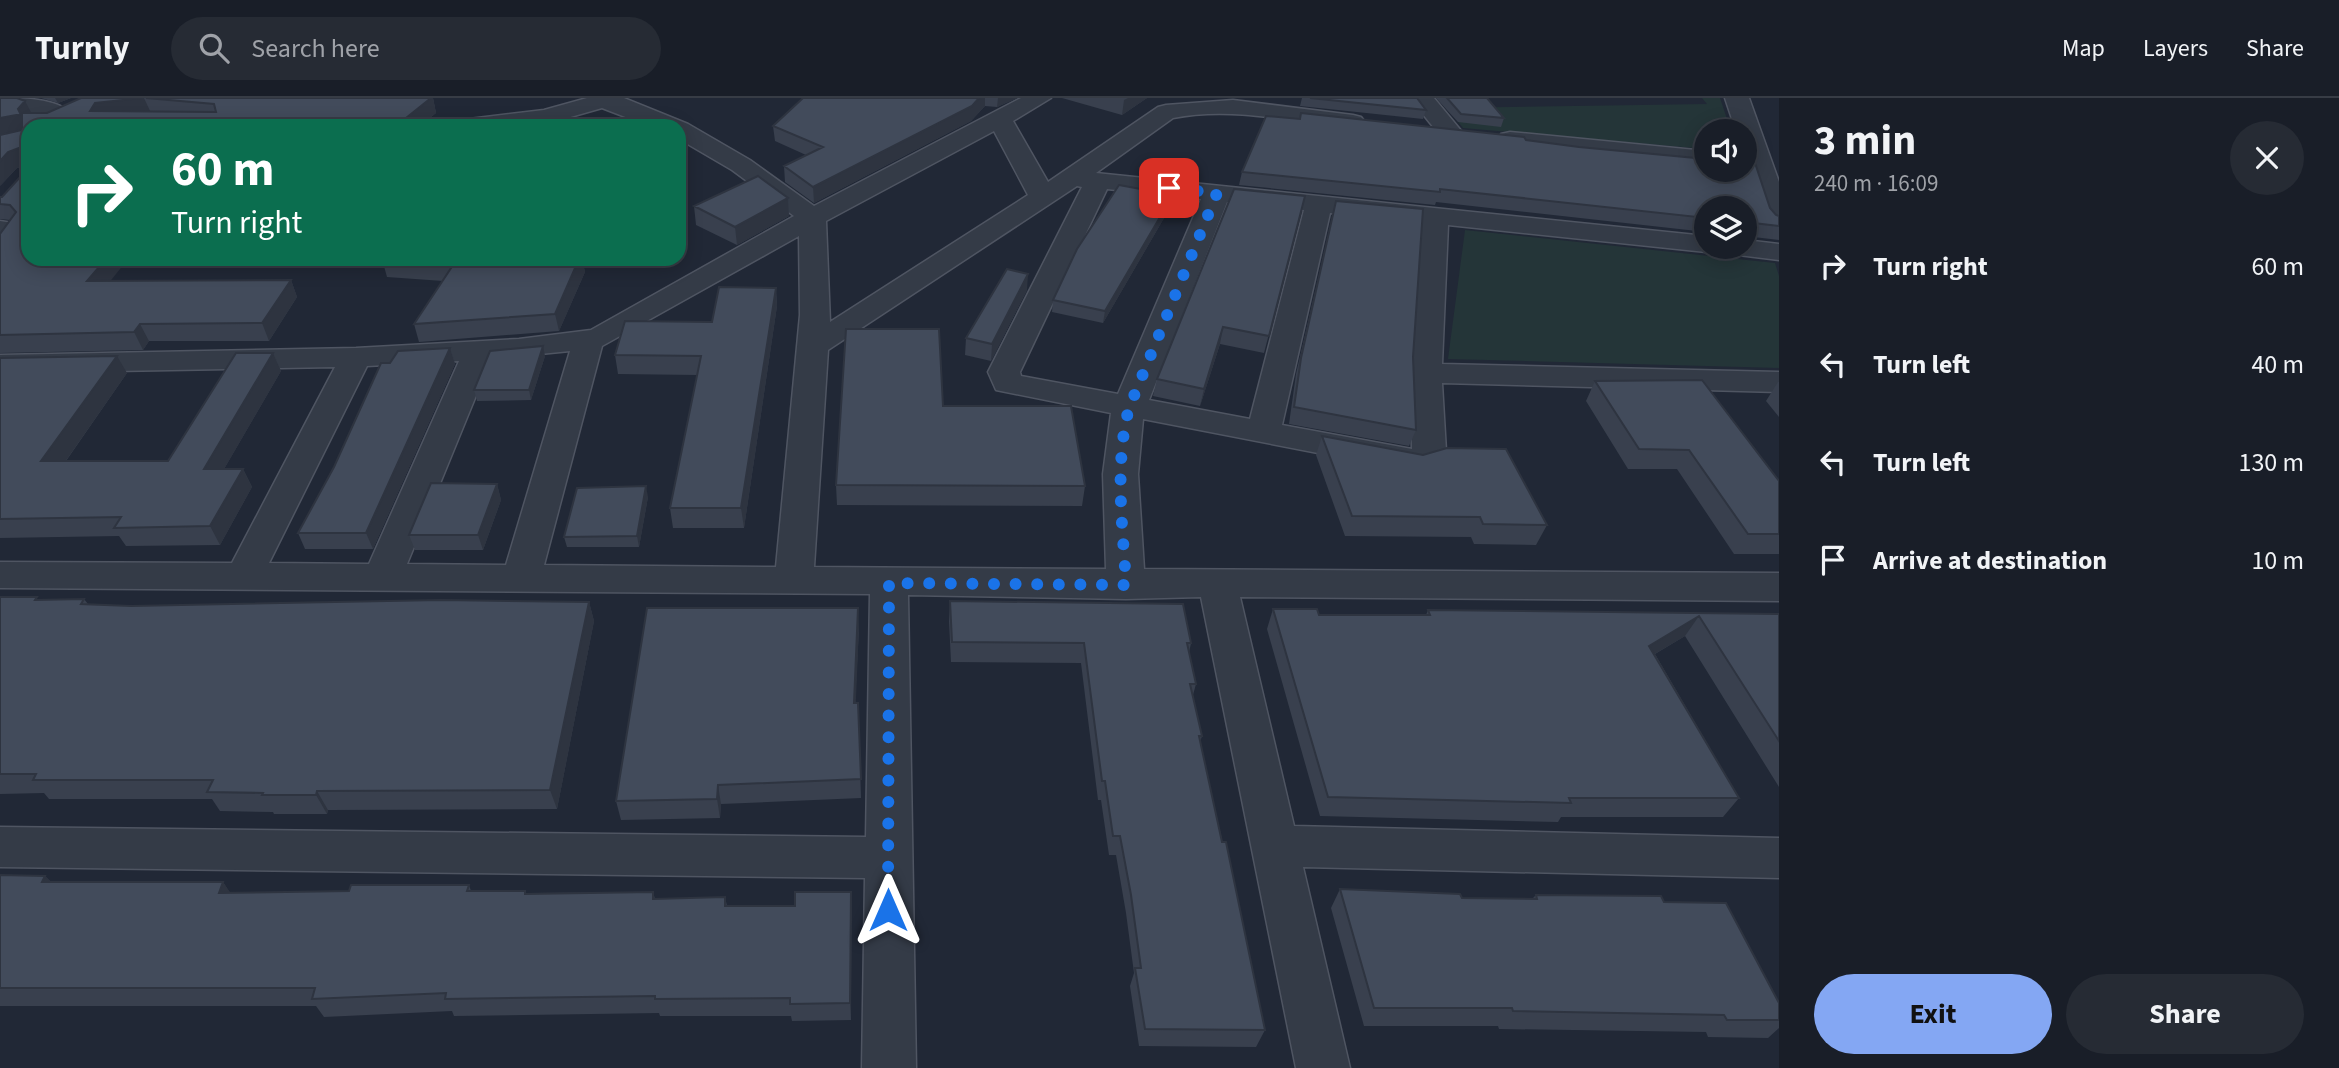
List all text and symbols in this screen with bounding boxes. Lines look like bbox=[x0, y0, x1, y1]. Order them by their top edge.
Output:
search box bbox=[171, 17, 661, 80]
text: Turnly bbox=[35, 25, 129, 72]
icon: search bbox=[195, 29, 233, 67]
text: Search here bbox=[251, 30, 380, 67]
text: Map bbox=[2062, 31, 2105, 66]
text: Layers bbox=[2143, 31, 2208, 66]
text: Share bbox=[2246, 31, 2304, 66]
text: 3 min bbox=[1814, 111, 1916, 171]
map controls bbox=[1694, 119, 1757, 259]
button: sound bbox=[1694, 119, 1757, 182]
button: close bbox=[2230, 121, 2304, 195]
text: 60 m bbox=[171, 135, 275, 205]
icon: right bbox=[56, 147, 147, 238]
pin bbox=[1139, 158, 1199, 218]
text: 240 m · 16:09 bbox=[1814, 167, 1938, 200]
icon: arrive bbox=[1150, 169, 1188, 207]
button: layers bbox=[1694, 196, 1757, 259]
text: Turn right bbox=[171, 200, 302, 246]
icon: right bbox=[1814, 247, 1852, 285]
text: Turn right bbox=[1873, 248, 1988, 285]
text: 60 m bbox=[2251, 248, 2304, 285]
icon: left bbox=[1814, 345, 1852, 383]
text: Turn left bbox=[1873, 346, 1970, 383]
text: 40 m bbox=[2251, 346, 2304, 383]
icon: left bbox=[1814, 443, 1852, 481]
text: Turn left bbox=[1873, 444, 1970, 481]
text: 130 m bbox=[2238, 444, 2304, 481]
icon: arrive bbox=[1814, 541, 1852, 579]
text: Arrive at destination bbox=[1873, 542, 2107, 579]
text: 10 m bbox=[2251, 542, 2304, 579]
position arrow bbox=[851, 873, 925, 947]
button: Exit bbox=[1814, 974, 2052, 1054]
button: Share bbox=[2066, 974, 2304, 1054]

